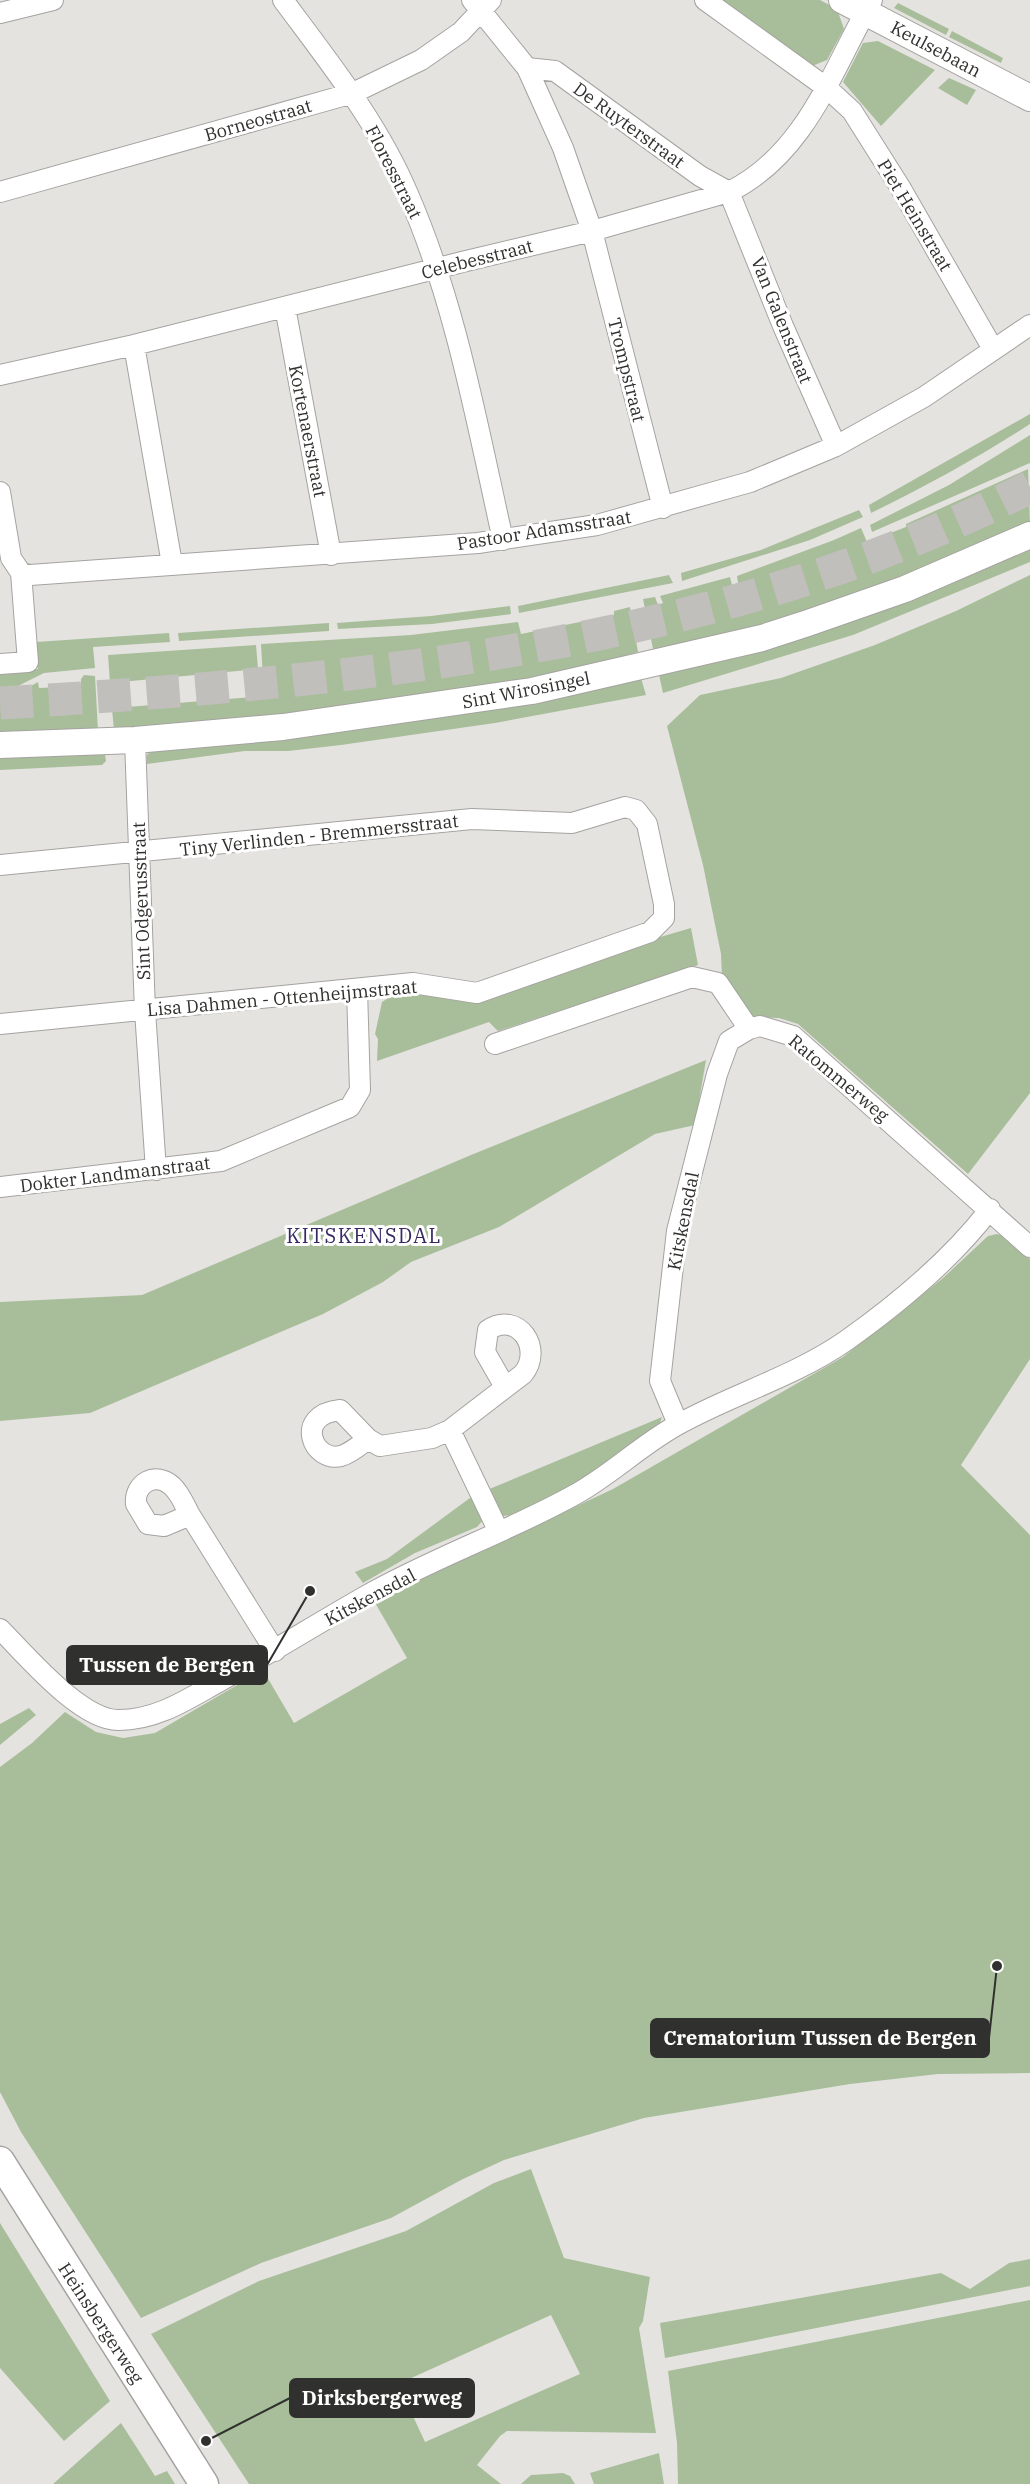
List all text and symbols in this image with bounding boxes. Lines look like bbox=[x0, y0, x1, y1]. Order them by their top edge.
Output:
street label: Keulsebaan bbox=[887, 16, 985, 82]
street label: De Ruyterstraat bbox=[569, 77, 689, 173]
street label: Borneostraat bbox=[202, 94, 314, 146]
street label: Floresstraat bbox=[361, 121, 427, 223]
street label: Piet Heinstraat bbox=[872, 155, 958, 275]
street label: Celebesstraat bbox=[419, 234, 535, 284]
street label: Van Galenstraat bbox=[746, 253, 818, 387]
street label: Trompstraat bbox=[603, 315, 651, 425]
street label: Kortenaerstraat bbox=[284, 363, 332, 499]
street label: Pastoor Adamsstraat bbox=[455, 505, 633, 555]
street label: Sint Wirosingel bbox=[460, 666, 592, 714]
street label: Tiny Verlinden - Bremmersstraat bbox=[178, 809, 460, 861]
street label: Sint Odgerusstraat bbox=[127, 821, 155, 981]
street label: Lisa Dahmen - Ottenheijmstraat bbox=[146, 975, 418, 1021]
street label: Ratommerweg bbox=[784, 1029, 894, 1127]
street label: Dokter Landmanstraat bbox=[19, 1151, 211, 1197]
street label: Kitskensdal bbox=[662, 1170, 704, 1272]
district label: KITSKENSDAL bbox=[286, 1222, 442, 1249]
street label: Kitskensdal bbox=[321, 1563, 419, 1631]
callout: Tussen de Bergen bbox=[67, 1646, 267, 1684]
text: Tussen de Bergen bbox=[79, 1651, 255, 1678]
callout: Crematorium Tussen de Bergen bbox=[651, 2019, 989, 2057]
text: Crematorium Tussen de Bergen bbox=[663, 2024, 977, 2051]
street label: Heinsbergerweg bbox=[53, 2258, 149, 2388]
callout: Dirksbergerweg bbox=[290, 2379, 474, 2417]
text: Dirksbergerweg bbox=[302, 2384, 463, 2411]

